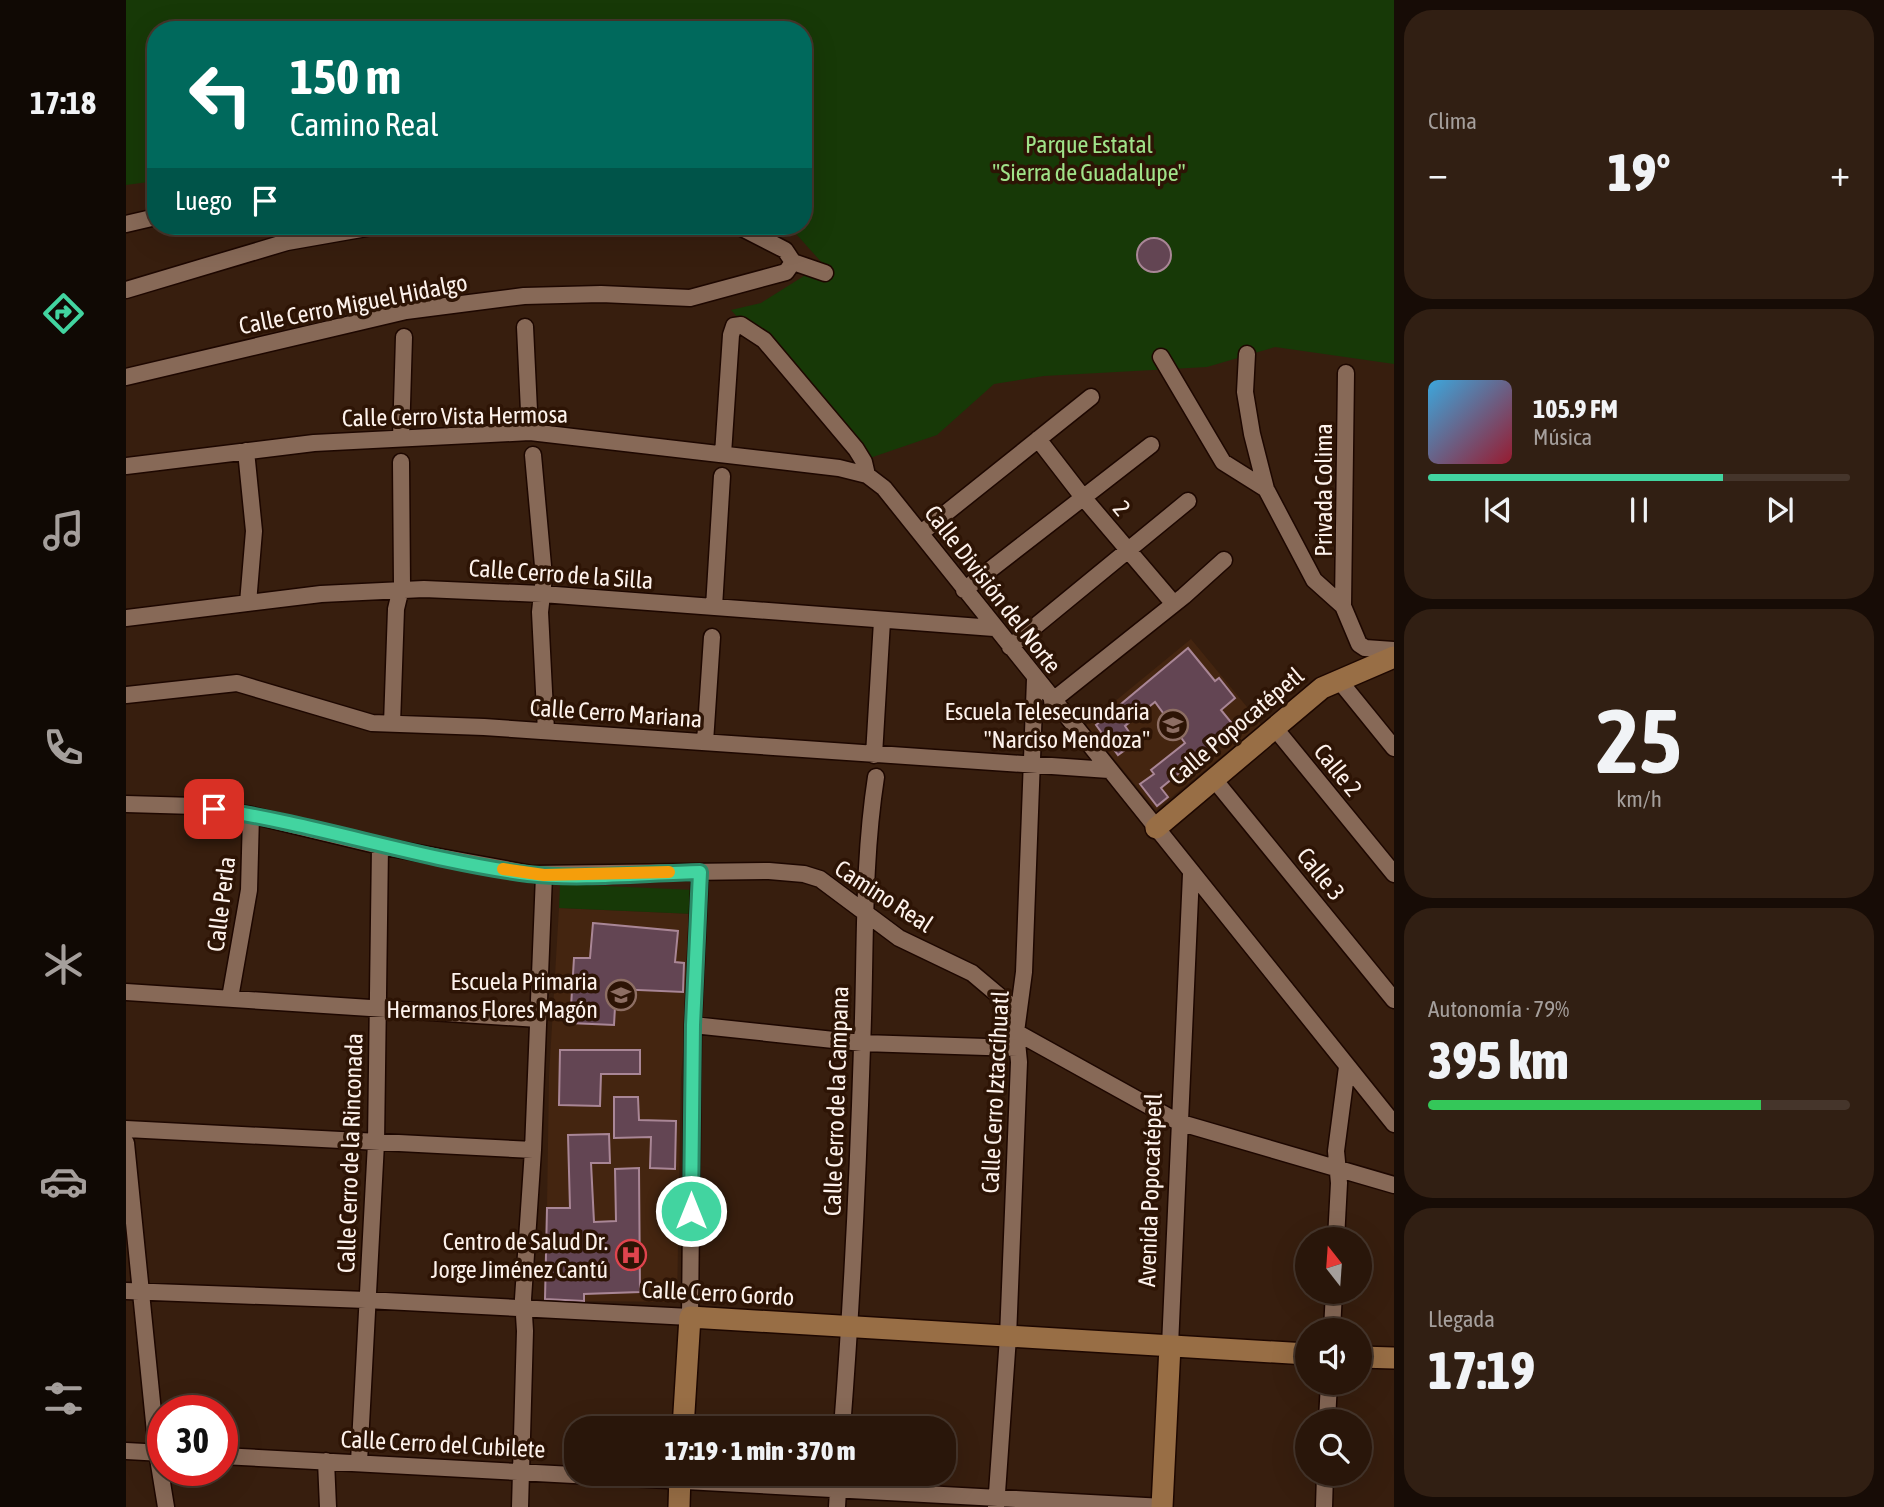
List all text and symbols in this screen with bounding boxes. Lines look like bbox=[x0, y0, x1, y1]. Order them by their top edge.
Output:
text: 150 m bbox=[290, 48, 401, 104]
icon: left bbox=[175, 49, 266, 140]
text: 17:18 bbox=[30, 84, 96, 121]
text: Camino Real bbox=[290, 106, 439, 143]
text: Clima bbox=[1428, 108, 1477, 134]
park label: Parque Estatal "Sierra de Guadalupe" bbox=[992, 131, 1186, 186]
text: 19° bbox=[1607, 142, 1671, 202]
text: − bbox=[1428, 151, 1448, 194]
text: + bbox=[1830, 151, 1850, 194]
icon: arrive bbox=[246, 182, 284, 220]
text: Luego bbox=[175, 186, 232, 216]
street label: Calle Cerro Miguel Hidalgo bbox=[236, 269, 470, 339]
icon: directions bbox=[39, 289, 88, 338]
text: 105.9 FM bbox=[1533, 394, 1618, 424]
street label: Calle Cerro Vista Hermosa bbox=[342, 401, 568, 431]
street label: Privada Colima bbox=[1310, 423, 1337, 557]
text: Música bbox=[1533, 424, 1592, 450]
icon: previous bbox=[1479, 491, 1517, 529]
icon: pause bbox=[1620, 491, 1658, 529]
icon: next bbox=[1761, 491, 1799, 529]
street label: 2 bbox=[1108, 495, 1136, 521]
street label: Calle División del Norte bbox=[919, 500, 1067, 678]
icon: music bbox=[39, 506, 88, 555]
street label: Calle Cerro de la Silla bbox=[468, 554, 654, 594]
street label: Calle Popocatépetl bbox=[1163, 662, 1309, 790]
text: 25 bbox=[1596, 688, 1682, 792]
street label: Calle Cerro Mariana bbox=[529, 694, 703, 732]
place label: Escuela Telesecundaria "Narciso Mendoza" bbox=[944, 698, 1150, 753]
school or university icon: Escuela Telesecundaria "Narciso Mendoza" bbox=[1156, 708, 1190, 742]
icon: phone bbox=[39, 723, 88, 772]
street label: Calle 2 bbox=[1309, 738, 1367, 802]
pin bbox=[184, 779, 244, 839]
text: km/h bbox=[1616, 786, 1662, 812]
icon: arrive bbox=[195, 790, 233, 828]
street label: Calle 3 bbox=[1292, 842, 1350, 906]
street label: Camino Real bbox=[830, 854, 939, 938]
street label: Calle Perla bbox=[202, 855, 240, 953]
icon: climate bbox=[39, 940, 88, 989]
place label: Escuela Primaria Hermanos Flores Magón bbox=[386, 968, 598, 1023]
school or university icon: Escuela Primaria Hermanos Flores Magón bbox=[604, 978, 638, 1012]
street label: Calle Cerro de la Campana bbox=[818, 986, 854, 1216]
street label: Calle Cerro Iztaccíhuatl bbox=[976, 989, 1014, 1194]
text: Autonomía · 79% bbox=[1428, 996, 1569, 1022]
text: 395 km bbox=[1428, 1030, 1569, 1090]
street label: Calle Cerro de la Rinconada bbox=[332, 1033, 368, 1273]
street label: Avenida Popocatépetl bbox=[1133, 1092, 1167, 1287]
icon: car bbox=[39, 1157, 88, 1206]
position arrow bbox=[654, 1174, 728, 1248]
north arrow bbox=[1295, 1227, 1372, 1304]
map controls bbox=[1295, 1227, 1372, 1486]
place label: Centro de Salud Dr. Jorge Jiménez Cantú bbox=[431, 1228, 608, 1283]
hospital icon: Centro de Salud Dr. Jorge Jiménez Cantú bbox=[614, 1238, 648, 1272]
street label: Calle Cerro Gordo bbox=[641, 1276, 795, 1310]
text: Llegada bbox=[1428, 1306, 1495, 1332]
button: sound bbox=[1295, 1318, 1372, 1395]
text: 17:19 bbox=[1428, 1340, 1535, 1400]
icon: filters bbox=[39, 1374, 88, 1423]
speed limit sign: 30 bbox=[147, 1395, 238, 1486]
button: search bbox=[1295, 1409, 1372, 1486]
street label: Calle Cerro del Cubilete bbox=[340, 1425, 546, 1463]
text: 17:19 · 1 min · 370 m bbox=[665, 1436, 855, 1466]

